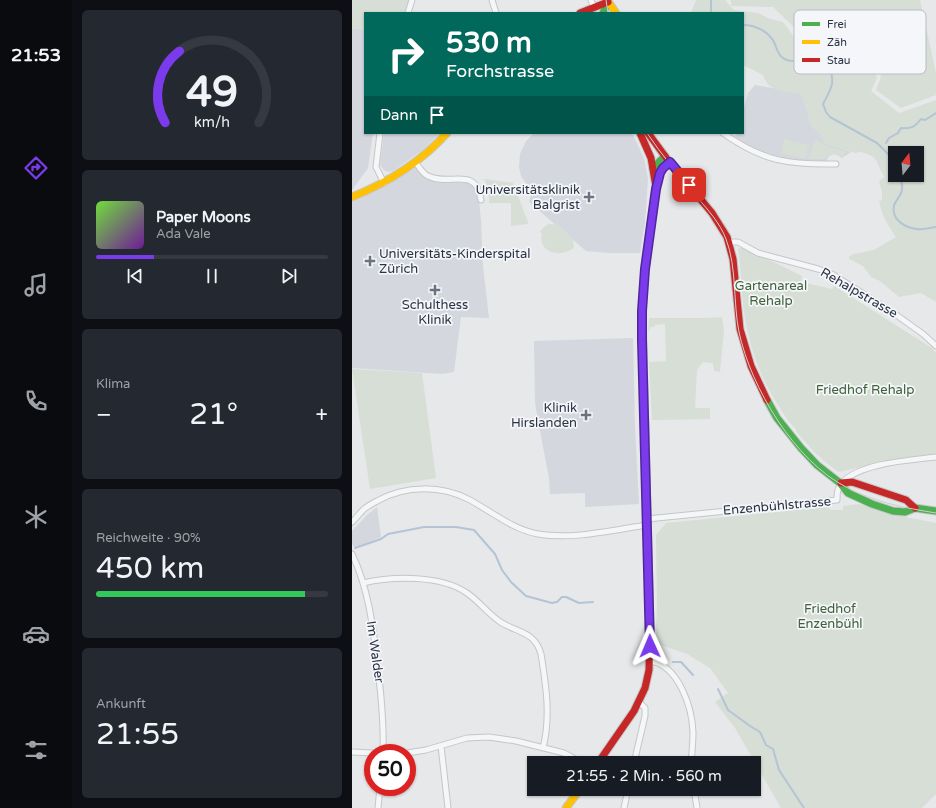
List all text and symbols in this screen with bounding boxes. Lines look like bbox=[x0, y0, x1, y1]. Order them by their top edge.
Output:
legend bbox=[794, 10, 926, 74]
text: Frei bbox=[827, 18, 846, 31]
text: 530 m bbox=[446, 26, 532, 60]
icon: right bbox=[380, 28, 432, 80]
text: Zäh bbox=[827, 36, 847, 49]
text: 21:53 bbox=[11, 44, 61, 66]
text: Stau bbox=[827, 54, 851, 67]
text: Forchstrasse bbox=[446, 60, 554, 82]
text: 49 bbox=[186, 68, 238, 118]
icon: arrive bbox=[426, 104, 448, 126]
text: Dann bbox=[380, 106, 418, 124]
text: km/h bbox=[194, 113, 230, 130]
north arrow bbox=[888, 146, 924, 182]
map controls bbox=[888, 146, 924, 182]
icon: directions bbox=[22, 154, 50, 182]
pin bbox=[672, 168, 706, 202]
icon: arrive bbox=[678, 174, 700, 196]
place label: Universitätsklinik Balgrist bbox=[475, 182, 580, 213]
marker: Universitätsklinik Balgrist bbox=[583, 191, 595, 203]
text: Paper Moons bbox=[156, 208, 251, 226]
text: Ada Vale bbox=[156, 226, 211, 242]
place label: Universitäts-Kinderspital Zürich bbox=[379, 246, 531, 277]
marker: Universitäts-Kinderspital Zürich bbox=[364, 255, 376, 267]
street label: Rehalpstrasse bbox=[818, 264, 900, 322]
icon: previous bbox=[124, 265, 146, 287]
icon: pause bbox=[201, 265, 223, 287]
icon: next bbox=[278, 265, 300, 287]
icon: music bbox=[22, 271, 50, 299]
park label: Gartenareal Rehalp bbox=[735, 278, 807, 309]
marker: Schulthess Klinik bbox=[429, 284, 441, 296]
place label: Schulthess Klinik bbox=[402, 297, 468, 328]
text: Klima bbox=[96, 376, 130, 392]
park label: Friedhof Rehalp bbox=[816, 382, 914, 398]
icon: phone bbox=[22, 387, 50, 415]
text: 21° bbox=[189, 396, 238, 433]
place label: Klinik Hirslanden bbox=[511, 400, 577, 431]
text: − bbox=[96, 402, 112, 428]
text: + bbox=[316, 402, 328, 428]
marker: Klinik Hirslanden bbox=[580, 409, 592, 421]
street label: Enzenbühlstrasse bbox=[722, 493, 832, 519]
icon: climate bbox=[22, 503, 50, 531]
text: Reichweite · 90% bbox=[96, 530, 201, 546]
text: 450 km bbox=[96, 550, 204, 587]
park label: Friedhof Enzenbühl bbox=[797, 601, 863, 632]
icon: car bbox=[22, 620, 50, 648]
street label: Im Walder bbox=[363, 620, 387, 684]
position arrow bbox=[629, 625, 671, 667]
text: Ankunft bbox=[96, 696, 146, 712]
text: 21:55 bbox=[96, 716, 179, 753]
icon: filters bbox=[22, 736, 50, 764]
speed limit sign: 50 bbox=[364, 744, 416, 796]
text: 21:55 · 2 Min. · 560 m bbox=[566, 767, 722, 785]

